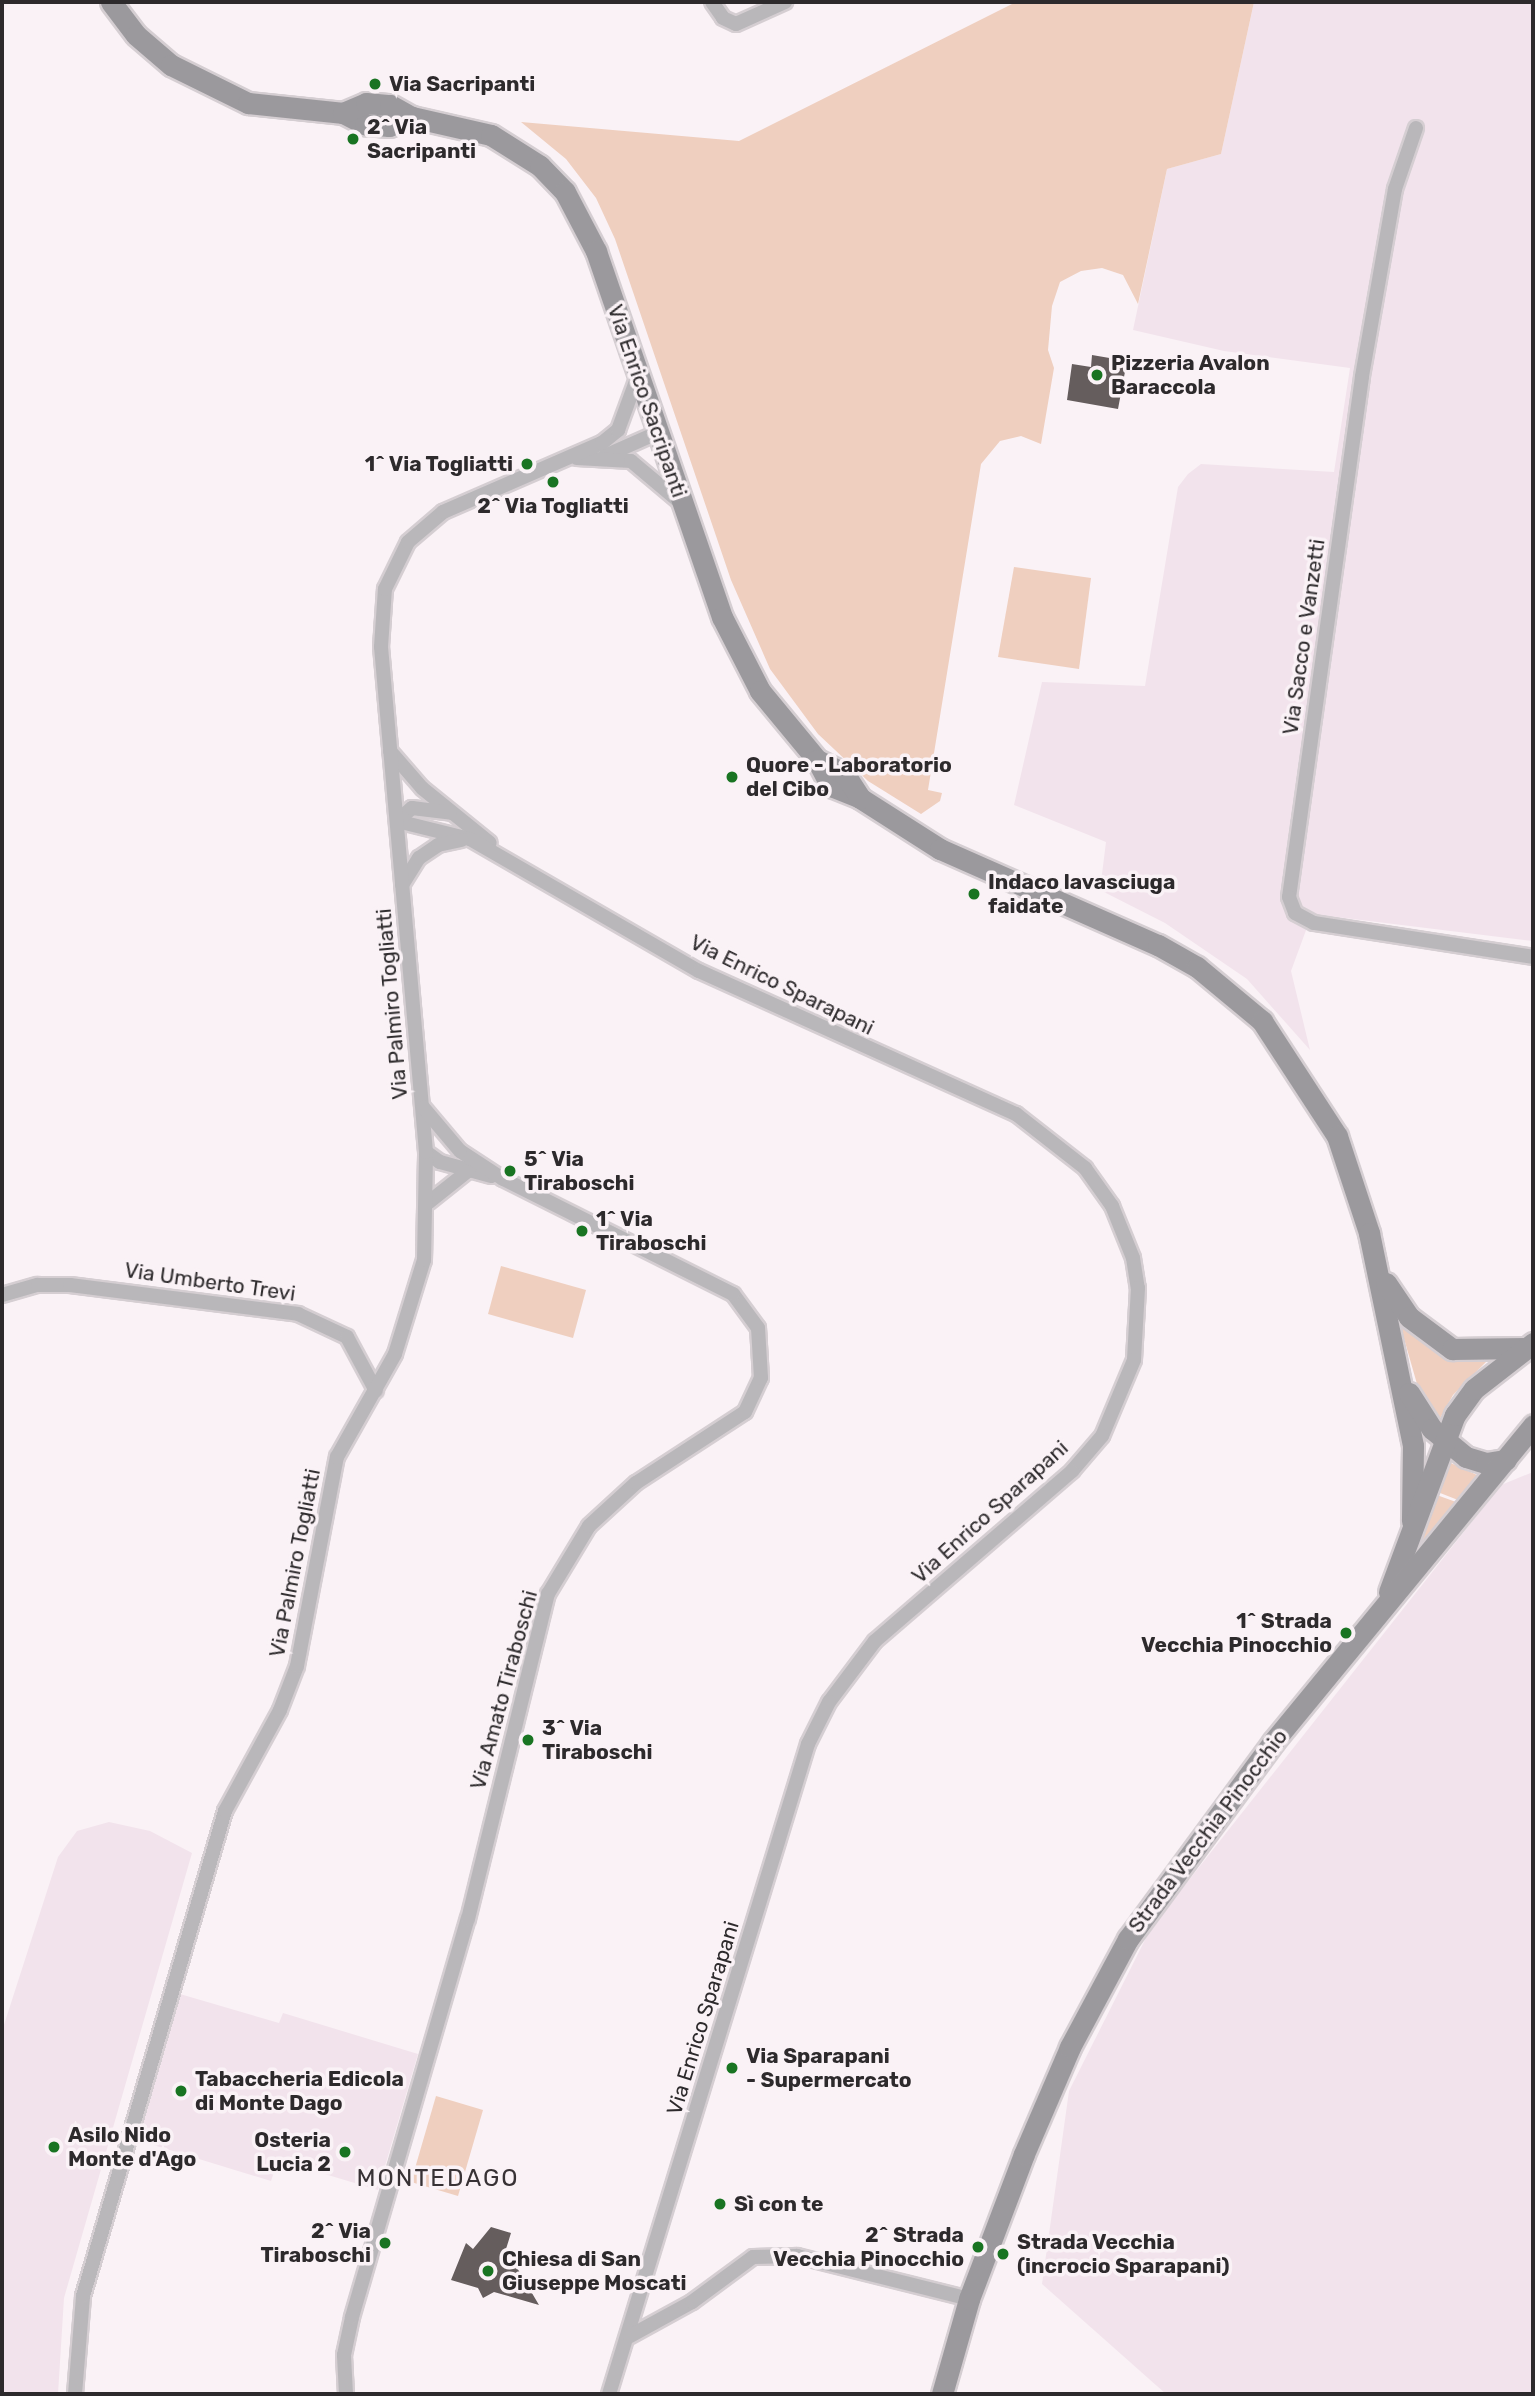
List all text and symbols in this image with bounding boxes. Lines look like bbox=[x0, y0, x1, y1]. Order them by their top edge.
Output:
place label: Via Sacripanti bbox=[389, 71, 535, 97]
marker: Via Sacripanti bbox=[367, 76, 383, 92]
place label: 2^ Via Sacripanti bbox=[367, 114, 476, 164]
marker: 2^ Via Sacripanti bbox=[345, 131, 361, 147]
street label: Via Enrico Sacripanti bbox=[602, 301, 692, 501]
place label: Pizzeria Avalon Baraccola bbox=[1111, 350, 1270, 400]
marker: Pizzeria Avalon Baraccola bbox=[1089, 367, 1105, 383]
place label: 1^ Via Togliatti bbox=[364, 451, 513, 477]
marker: 1^ Via Togliatti bbox=[519, 456, 535, 472]
marker: 2^ Via Togliatti bbox=[545, 474, 561, 490]
place label: 2^ Via Togliatti bbox=[477, 493, 629, 519]
street label: Via Sacco e Vanzetti bbox=[1278, 537, 1330, 737]
place label: Quore - Laboratorio del Cibo bbox=[746, 752, 952, 802]
marker: Quore - Laboratorio del Cibo bbox=[724, 769, 740, 785]
place label: Indaco lavasciuga faidate bbox=[988, 869, 1175, 919]
marker: Indaco lavasciuga faidate bbox=[966, 886, 982, 902]
street label: Via Palmiro Togliatti bbox=[371, 907, 413, 1101]
street label: Via Enrico Sparapani bbox=[686, 930, 878, 1040]
place label: 5^ Via Tiraboschi bbox=[524, 1146, 635, 1196]
marker: 5^ Via Tiraboschi bbox=[502, 1163, 518, 1179]
place label: 1^ Via Tiraboschi bbox=[596, 1206, 707, 1256]
marker: 1^ Via Tiraboschi bbox=[574, 1223, 590, 1239]
street label: Via Umberto Trevi bbox=[123, 1257, 297, 1307]
street label: Via Enrico Sparapani bbox=[907, 1435, 1073, 1589]
street label: Via Palmiro Togliatti bbox=[264, 1466, 326, 1660]
street label: Via Amato Tiraboschi bbox=[465, 1587, 543, 1793]
place label: 1^ Strada Vecchia Pinocchio bbox=[1141, 1608, 1332, 1658]
marker: 1^ Strada Vecchia Pinocchio bbox=[1338, 1625, 1354, 1641]
place label: 3^ Via Tiraboschi bbox=[542, 1715, 653, 1765]
street label: Strada Vecchia Pinocchio bbox=[1123, 1724, 1293, 1938]
marker: 3^ Via Tiraboschi bbox=[520, 1732, 536, 1748]
street label: Via Enrico Sparapani bbox=[662, 1918, 744, 2118]
place label: Via Sparapani - Supermercato bbox=[746, 2043, 912, 2093]
marker: Via Sparapani - Supermercato bbox=[724, 2060, 740, 2076]
place label: Tabaccheria Edicola di Monte Dago bbox=[195, 2066, 404, 2116]
marker: Tabaccheria Edicola di Monte Dago bbox=[173, 2083, 189, 2099]
place label: Asilo Nido Monte d'Ago bbox=[68, 2122, 196, 2172]
place label: Osteria Lucia 2 bbox=[254, 2127, 331, 2177]
marker: Asilo Nido Monte d'Ago bbox=[46, 2139, 62, 2155]
marker: Osteria Lucia 2 bbox=[337, 2144, 353, 2160]
district label: MONTEDAGO bbox=[358, 2165, 518, 2193]
place label: Sì con te bbox=[734, 2191, 824, 2217]
marker: Sì con te bbox=[712, 2196, 728, 2212]
place label: 2^ Via Tiraboschi bbox=[260, 2218, 371, 2268]
place label: 2^ Strada Vecchia Pinocchio bbox=[773, 2222, 964, 2272]
place label: Strada Vecchia (incrocio Sparapani) bbox=[1017, 2229, 1229, 2279]
marker: 2^ Via Tiraboschi bbox=[377, 2235, 393, 2251]
marker: 2^ Strada Vecchia Pinocchio bbox=[970, 2239, 986, 2255]
place label: Chiesa di San Giuseppe Moscati bbox=[502, 2246, 686, 2296]
marker: Strada Vecchia (incrocio Sparapani) bbox=[995, 2246, 1011, 2262]
marker: Chiesa di San Giuseppe Moscati bbox=[480, 2263, 496, 2279]

